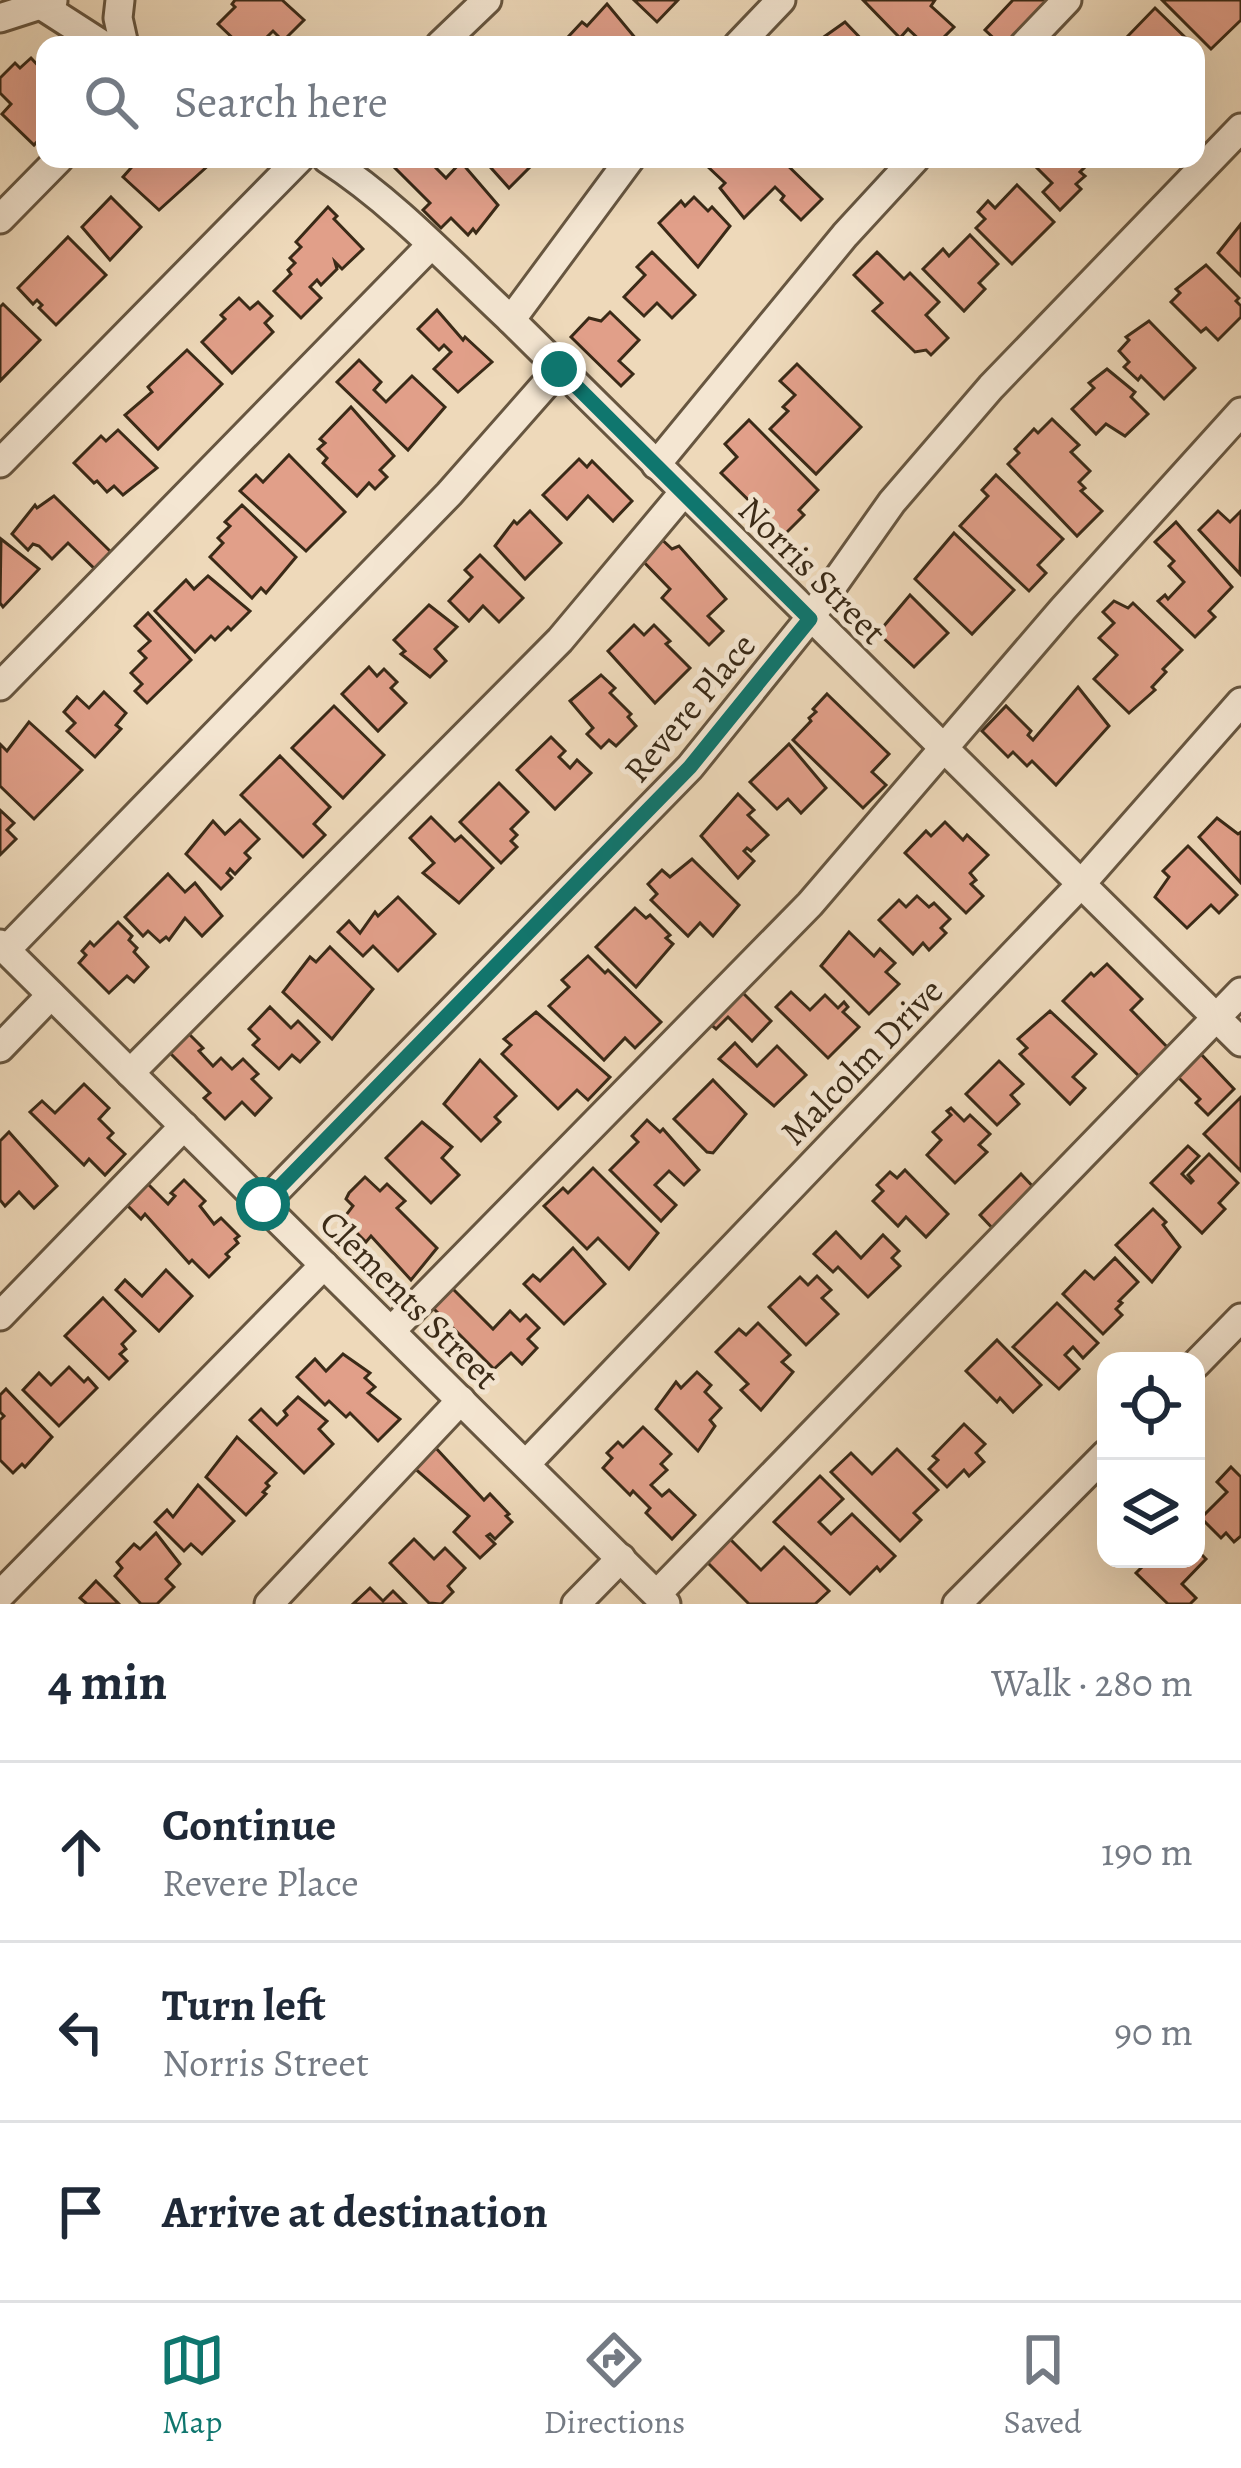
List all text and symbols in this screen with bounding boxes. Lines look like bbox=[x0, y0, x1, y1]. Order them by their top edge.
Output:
search box bbox=[36, 36, 1205, 168]
icon: search bbox=[78, 69, 144, 135]
text: Search here bbox=[174, 71, 388, 133]
route end bbox=[532, 342, 586, 396]
street label: Norris Street bbox=[728, 486, 898, 655]
street label: Revere Place bbox=[612, 622, 767, 793]
street label: Malcolm Drive bbox=[769, 967, 954, 1156]
route start bbox=[236, 1177, 290, 1231]
street label: Clements Street bbox=[309, 1199, 510, 1400]
map controls bbox=[1097, 1352, 1205, 1568]
button: locate bbox=[1097, 1352, 1205, 1460]
button: layers bbox=[1097, 1460, 1205, 1568]
text: 4 min bbox=[48, 1647, 167, 1717]
text: Walk · 280 m bbox=[991, 1656, 1193, 1709]
text: Continue bbox=[162, 1794, 336, 1856]
icon: ahead bbox=[48, 1819, 114, 1885]
text: 190 m bbox=[1101, 1825, 1193, 1878]
text: Revere Place bbox=[162, 1856, 359, 1909]
text: Turn left bbox=[162, 1974, 326, 2036]
icon: left bbox=[48, 1999, 114, 2065]
text: 90 m bbox=[1114, 2005, 1193, 2058]
text: Norris Street bbox=[162, 2036, 369, 2089]
icon: arrive bbox=[48, 2179, 114, 2245]
text: Arrive at destination bbox=[162, 2181, 548, 2243]
tab: Map bbox=[159, 2327, 225, 2444]
tab: Directions bbox=[544, 2327, 685, 2444]
tab: Saved bbox=[1004, 2327, 1082, 2444]

